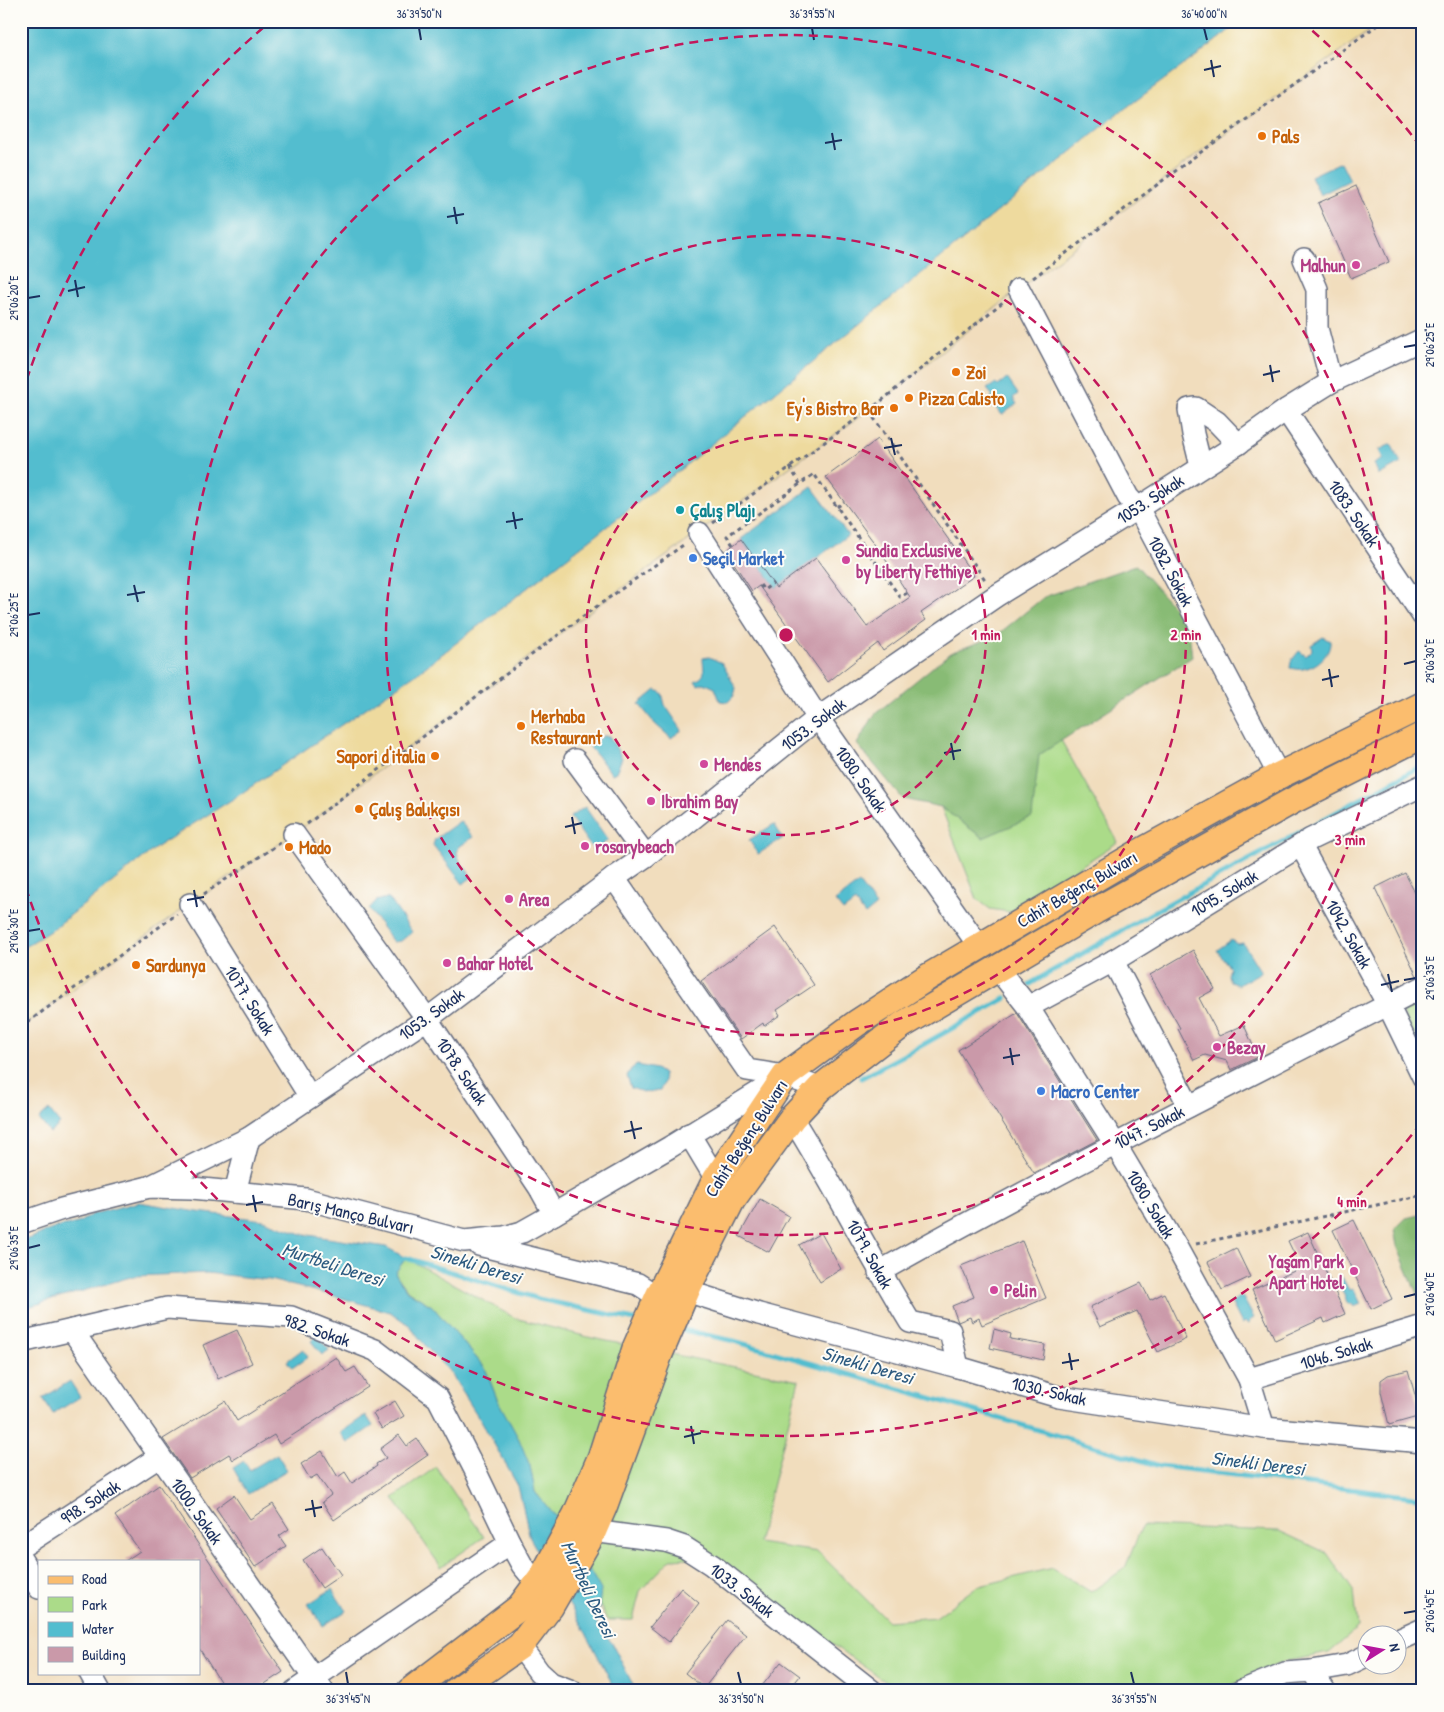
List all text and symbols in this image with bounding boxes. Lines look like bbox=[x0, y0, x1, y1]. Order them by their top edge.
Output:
text: 36°39'50"N bbox=[396, 5, 442, 22]
text: 36°39'55"N bbox=[790, 5, 834, 22]
text: 36°40'00"N bbox=[1181, 5, 1227, 22]
place label: Pals bbox=[1272, 124, 1300, 149]
marker: Pals bbox=[1256, 130, 1268, 142]
place label: Malhun bbox=[1301, 253, 1346, 278]
marker: Malhun bbox=[1350, 259, 1362, 271]
text: 29°06'20"E bbox=[5, 275, 22, 320]
text: 29°06'25"E bbox=[1421, 322, 1438, 367]
place label: Zoi bbox=[966, 360, 986, 385]
marker: Zoi bbox=[950, 366, 962, 378]
place label: Pizza Calisto bbox=[919, 386, 1005, 411]
marker: Pizza Calisto bbox=[903, 392, 915, 404]
place label: Ey's Bistro Bar bbox=[787, 396, 884, 422]
marker: Ey's Bistro Bar bbox=[888, 402, 900, 414]
street label: 1053. Sokak bbox=[1111, 468, 1189, 530]
street label: 1083. Sokak bbox=[1322, 475, 1386, 552]
place label: Çalış Plajı bbox=[690, 498, 756, 523]
marker: Çalış Plajı bbox=[674, 504, 686, 516]
street label: 1082. Sokak bbox=[1142, 531, 1200, 611]
place label: Sundia Exclusive by Liberty Fethiye bbox=[856, 538, 973, 585]
place label: Seçil Market bbox=[703, 546, 785, 571]
marker: Seçil Market bbox=[687, 552, 699, 564]
marker: Sundia Exclusive by Liberty Fethiye bbox=[840, 554, 852, 566]
text: 29°06'25"E bbox=[5, 592, 22, 637]
text: 1 min bbox=[971, 624, 1001, 645]
text: 2 min bbox=[1171, 624, 1202, 645]
centre of rings bbox=[777, 626, 795, 644]
text: 29°06'30"E bbox=[1421, 638, 1438, 683]
street label: 1053. Sokak bbox=[775, 691, 851, 757]
place label: Merhaba Restaurant bbox=[531, 704, 603, 750]
marker: Merhaba Restaurant bbox=[515, 720, 527, 732]
street label: 1080. Sokak bbox=[829, 741, 893, 818]
place label: Sapori d'italia bbox=[336, 744, 426, 770]
marker: Sapori d'italia bbox=[429, 750, 441, 762]
place label: Mendes bbox=[714, 752, 761, 777]
marker: Mendes bbox=[698, 758, 710, 770]
place label: Ibrahim Bay bbox=[661, 789, 739, 815]
marker: Ibrahim Bay bbox=[645, 795, 657, 807]
place label: Çalış Balıkçısı bbox=[369, 797, 460, 822]
marker: Çalış Balıkçısı bbox=[353, 803, 365, 815]
text: 3 min bbox=[1335, 829, 1365, 850]
place label: rosarybeach bbox=[595, 834, 674, 860]
place label: Mado bbox=[299, 835, 332, 860]
marker: rosarybeach bbox=[579, 840, 591, 852]
marker: Mado bbox=[283, 841, 295, 853]
street label: Cahit Beğenç Bulvarı bbox=[1012, 844, 1142, 934]
street label: 1095. Sokak bbox=[1186, 863, 1263, 923]
place label: Area bbox=[519, 887, 550, 912]
marker: Area bbox=[503, 893, 515, 905]
street label: 1042. Sokak bbox=[1320, 895, 1378, 973]
text: 29°06'30"E bbox=[5, 908, 22, 953]
place label: Bahar Hotel bbox=[457, 951, 534, 976]
place label: Sardunya bbox=[146, 953, 206, 979]
text: 29°06'35"E bbox=[1421, 955, 1438, 1000]
marker: Bahar Hotel bbox=[441, 957, 453, 969]
marker: Sardunya bbox=[130, 959, 142, 971]
street label: 1077. Sokak bbox=[219, 960, 282, 1040]
street label: 1053. Sokak bbox=[393, 981, 469, 1046]
street label: 1078. Sokak bbox=[430, 1032, 494, 1110]
place label: Bezay bbox=[1227, 1035, 1266, 1061]
marker: Bezay bbox=[1211, 1041, 1223, 1053]
street label: Cahit Beğenç Bulvarı bbox=[699, 1074, 793, 1202]
place label: Macro Center bbox=[1051, 1079, 1140, 1104]
marker: Macro Center bbox=[1035, 1085, 1047, 1097]
street label: 1047. Sokak bbox=[1110, 1098, 1189, 1155]
street label: 1080. Sokak bbox=[1121, 1165, 1182, 1243]
street label: Barış Manço Bulvarı bbox=[285, 1186, 417, 1240]
text: 4 min bbox=[1337, 1191, 1367, 1212]
street label: 1079. Sokak bbox=[841, 1215, 900, 1294]
text: 29°06'35"E bbox=[5, 1225, 22, 1270]
water label: Murtbeli Deresi bbox=[279, 1235, 389, 1293]
water label: Sinekli Deresi bbox=[427, 1238, 526, 1291]
place label: Yaşam Park Apart Hotel bbox=[1269, 1249, 1345, 1296]
marker: Yaşam Park Apart Hotel bbox=[1348, 1265, 1360, 1277]
text: 29°06'40"E bbox=[1421, 1271, 1438, 1316]
place label: Pelin bbox=[1004, 1278, 1037, 1303]
marker: Pelin bbox=[988, 1284, 1000, 1296]
street label: 982. Sokak bbox=[281, 1307, 354, 1353]
street label: 1046. Sokak bbox=[1297, 1330, 1376, 1376]
water label: Sinekli Deresi bbox=[819, 1340, 918, 1391]
street label: 1030. Sokak bbox=[1009, 1370, 1089, 1412]
water label: Sinekli Deresi bbox=[1210, 1444, 1308, 1482]
street label: 998. Sokak bbox=[55, 1473, 125, 1531]
street label: 1000. Sokak bbox=[165, 1473, 229, 1550]
water label: Murtbeli Deresi bbox=[555, 1536, 624, 1644]
street label: 1033. Sokak bbox=[704, 1557, 780, 1624]
legend bbox=[38, 1560, 200, 1674]
text: Road bbox=[82, 1568, 107, 1589]
text: 29°06'45"E bbox=[1421, 1589, 1438, 1633]
text: Park bbox=[82, 1594, 107, 1615]
text: Water bbox=[82, 1618, 114, 1639]
north arrow bbox=[1356, 1624, 1406, 1674]
text: N bbox=[1385, 1642, 1405, 1653]
text: Building bbox=[82, 1644, 126, 1665]
text: 36°39'45"N bbox=[326, 1690, 370, 1707]
text: 36°39'50"N bbox=[718, 1690, 764, 1707]
text: 36°39'55"N bbox=[1112, 1690, 1156, 1707]

